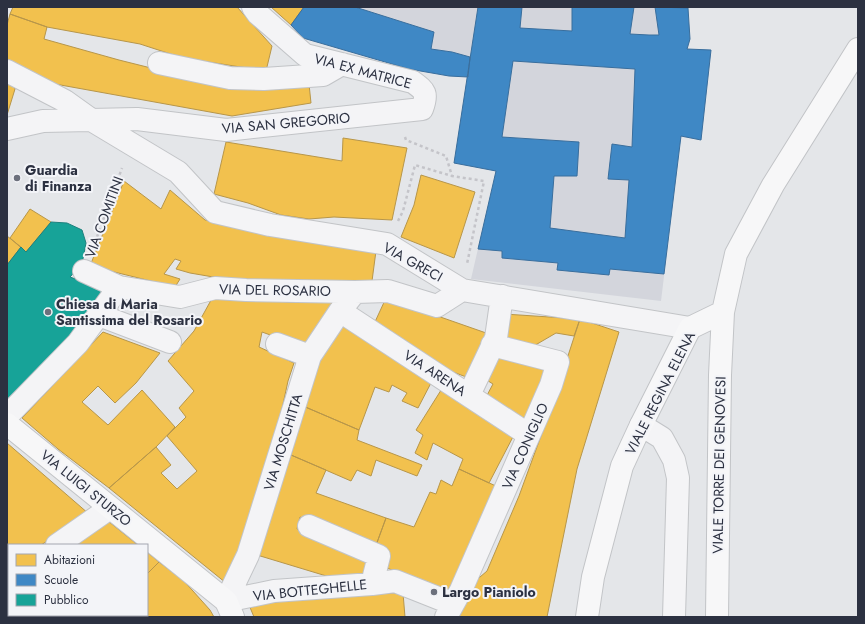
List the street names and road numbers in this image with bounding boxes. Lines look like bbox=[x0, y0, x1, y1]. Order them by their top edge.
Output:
street label: VIA EX MATRICE bbox=[312, 48, 414, 94]
street label: VIA SAN GREGORIO bbox=[221, 107, 351, 139]
street label: VIA COMITINI bbox=[80, 173, 128, 261]
street label: VIA GRECI bbox=[379, 237, 447, 287]
street label: VIA DEL ROSARIO bbox=[219, 279, 331, 301]
street label: VIALE REGINA ELENA bbox=[620, 327, 700, 458]
street label: VIA ARENA bbox=[400, 345, 471, 401]
street label: VIALE TORRE DEI GENOVESI bbox=[707, 376, 731, 554]
street label: VIA MOSCHITTA bbox=[259, 390, 307, 493]
street label: VIA CONIGLIO bbox=[497, 400, 553, 492]
street label: VIA LUIGI STURZO bbox=[36, 445, 136, 531]
street label: VIA BOTTEGHELLE bbox=[252, 574, 368, 606]

